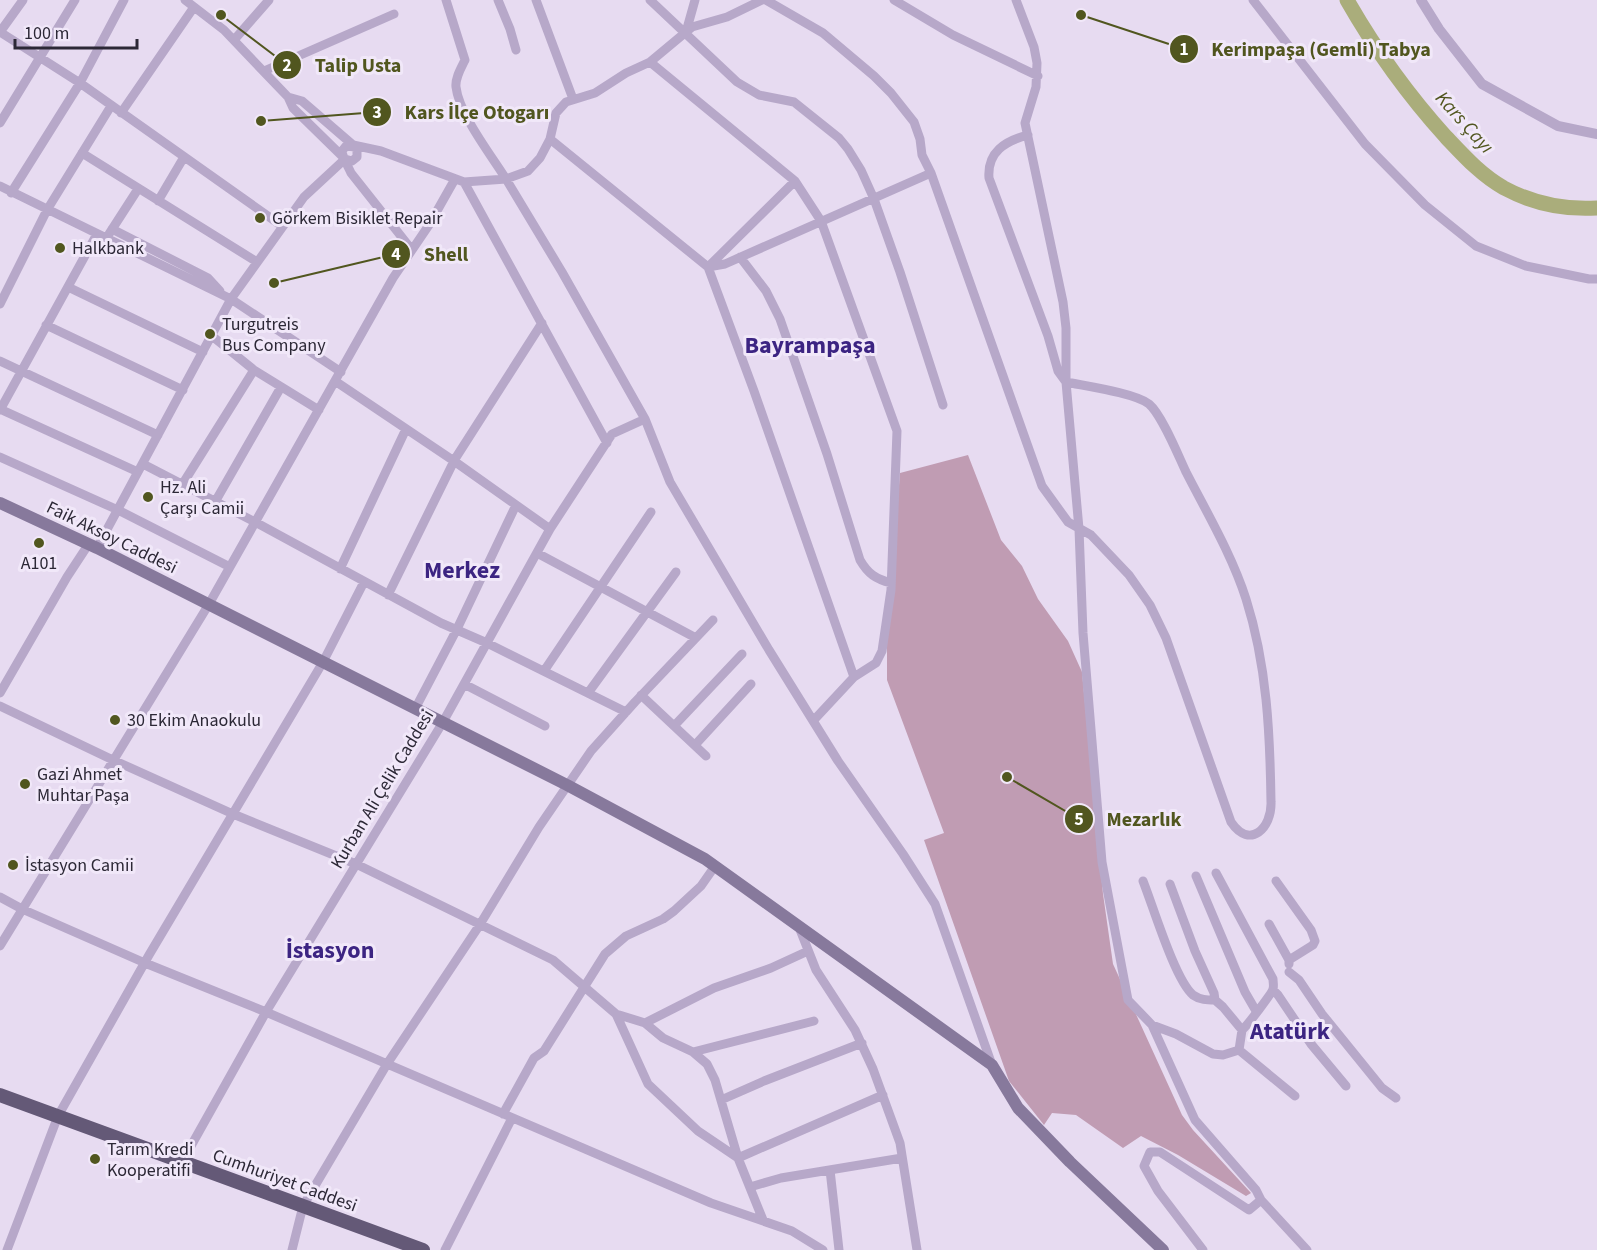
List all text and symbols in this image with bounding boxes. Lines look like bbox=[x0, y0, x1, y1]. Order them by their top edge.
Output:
scale bar bbox=[15, 12, 136, 50]
text: 100 m bbox=[24, 21, 69, 46]
callout: Kerimpaşa (Gemli) Tabya bbox=[1169, 30, 1443, 68]
text: Kerimpaşa (Gemli) Tabya bbox=[1211, 36, 1431, 64]
text: 1 bbox=[1179, 37, 1189, 62]
callout: Talip Usta bbox=[272, 46, 413, 84]
text: Talip Usta bbox=[315, 52, 401, 80]
text: 2 bbox=[282, 53, 292, 78]
water label: Kars Çayı bbox=[1428, 85, 1500, 160]
callout: Kars İlçe Otogarı bbox=[362, 93, 561, 131]
text: Kars İlçe Otogarı bbox=[405, 99, 549, 127]
text: 3 bbox=[372, 100, 382, 125]
place label: Görkem Bisiklet Repair bbox=[272, 206, 443, 231]
marker: Görkem Bisiklet Repair bbox=[253, 211, 267, 225]
callout: Shell bbox=[381, 235, 480, 273]
place label: Halkbank bbox=[72, 236, 144, 261]
marker: Halkbank bbox=[53, 241, 67, 255]
text: Shell bbox=[424, 241, 468, 269]
text: 4 bbox=[391, 242, 401, 267]
place label: Turgutreis Bus Company bbox=[222, 312, 326, 358]
marker: Turgutreis Bus Company bbox=[203, 327, 217, 341]
district label: Bayrampaşa bbox=[744, 328, 876, 363]
place label: Hz. Ali Çarşı Camii bbox=[160, 475, 244, 521]
marker: Hz. Ali Çarşı Camii bbox=[141, 490, 155, 504]
street label: Faik Aksoy Caddesi bbox=[42, 495, 181, 580]
marker: A101 bbox=[32, 536, 46, 550]
place label: A101 bbox=[21, 551, 57, 576]
district label: Merkez bbox=[424, 553, 500, 588]
street label: Kurban Ali Çelik Caddesi bbox=[325, 705, 440, 874]
place label: 30 Ekim Anaokulu bbox=[127, 708, 261, 733]
marker: 30 Ekim Anaokulu bbox=[108, 713, 122, 727]
place label: Gazi Ahmet Muhtar Paşa bbox=[37, 762, 129, 808]
marker: Gazi Ahmet Muhtar Paşa bbox=[18, 777, 32, 791]
callout: Mezarlık bbox=[1064, 800, 1194, 838]
text: Mezarlık bbox=[1106, 806, 1182, 834]
text: 5 bbox=[1074, 807, 1084, 832]
place label: İstasyon Camii bbox=[25, 853, 134, 878]
marker: İstasyon Camii bbox=[6, 858, 20, 872]
district label: İstasyon bbox=[286, 933, 374, 968]
district label: Atatürk bbox=[1249, 1014, 1331, 1049]
place label: Tarım Kredi Kooperatifi bbox=[107, 1137, 193, 1183]
street label: Cumhuriyet Caddesi bbox=[209, 1143, 361, 1218]
marker: Tarım Kredi Kooperatifi bbox=[88, 1152, 102, 1166]

